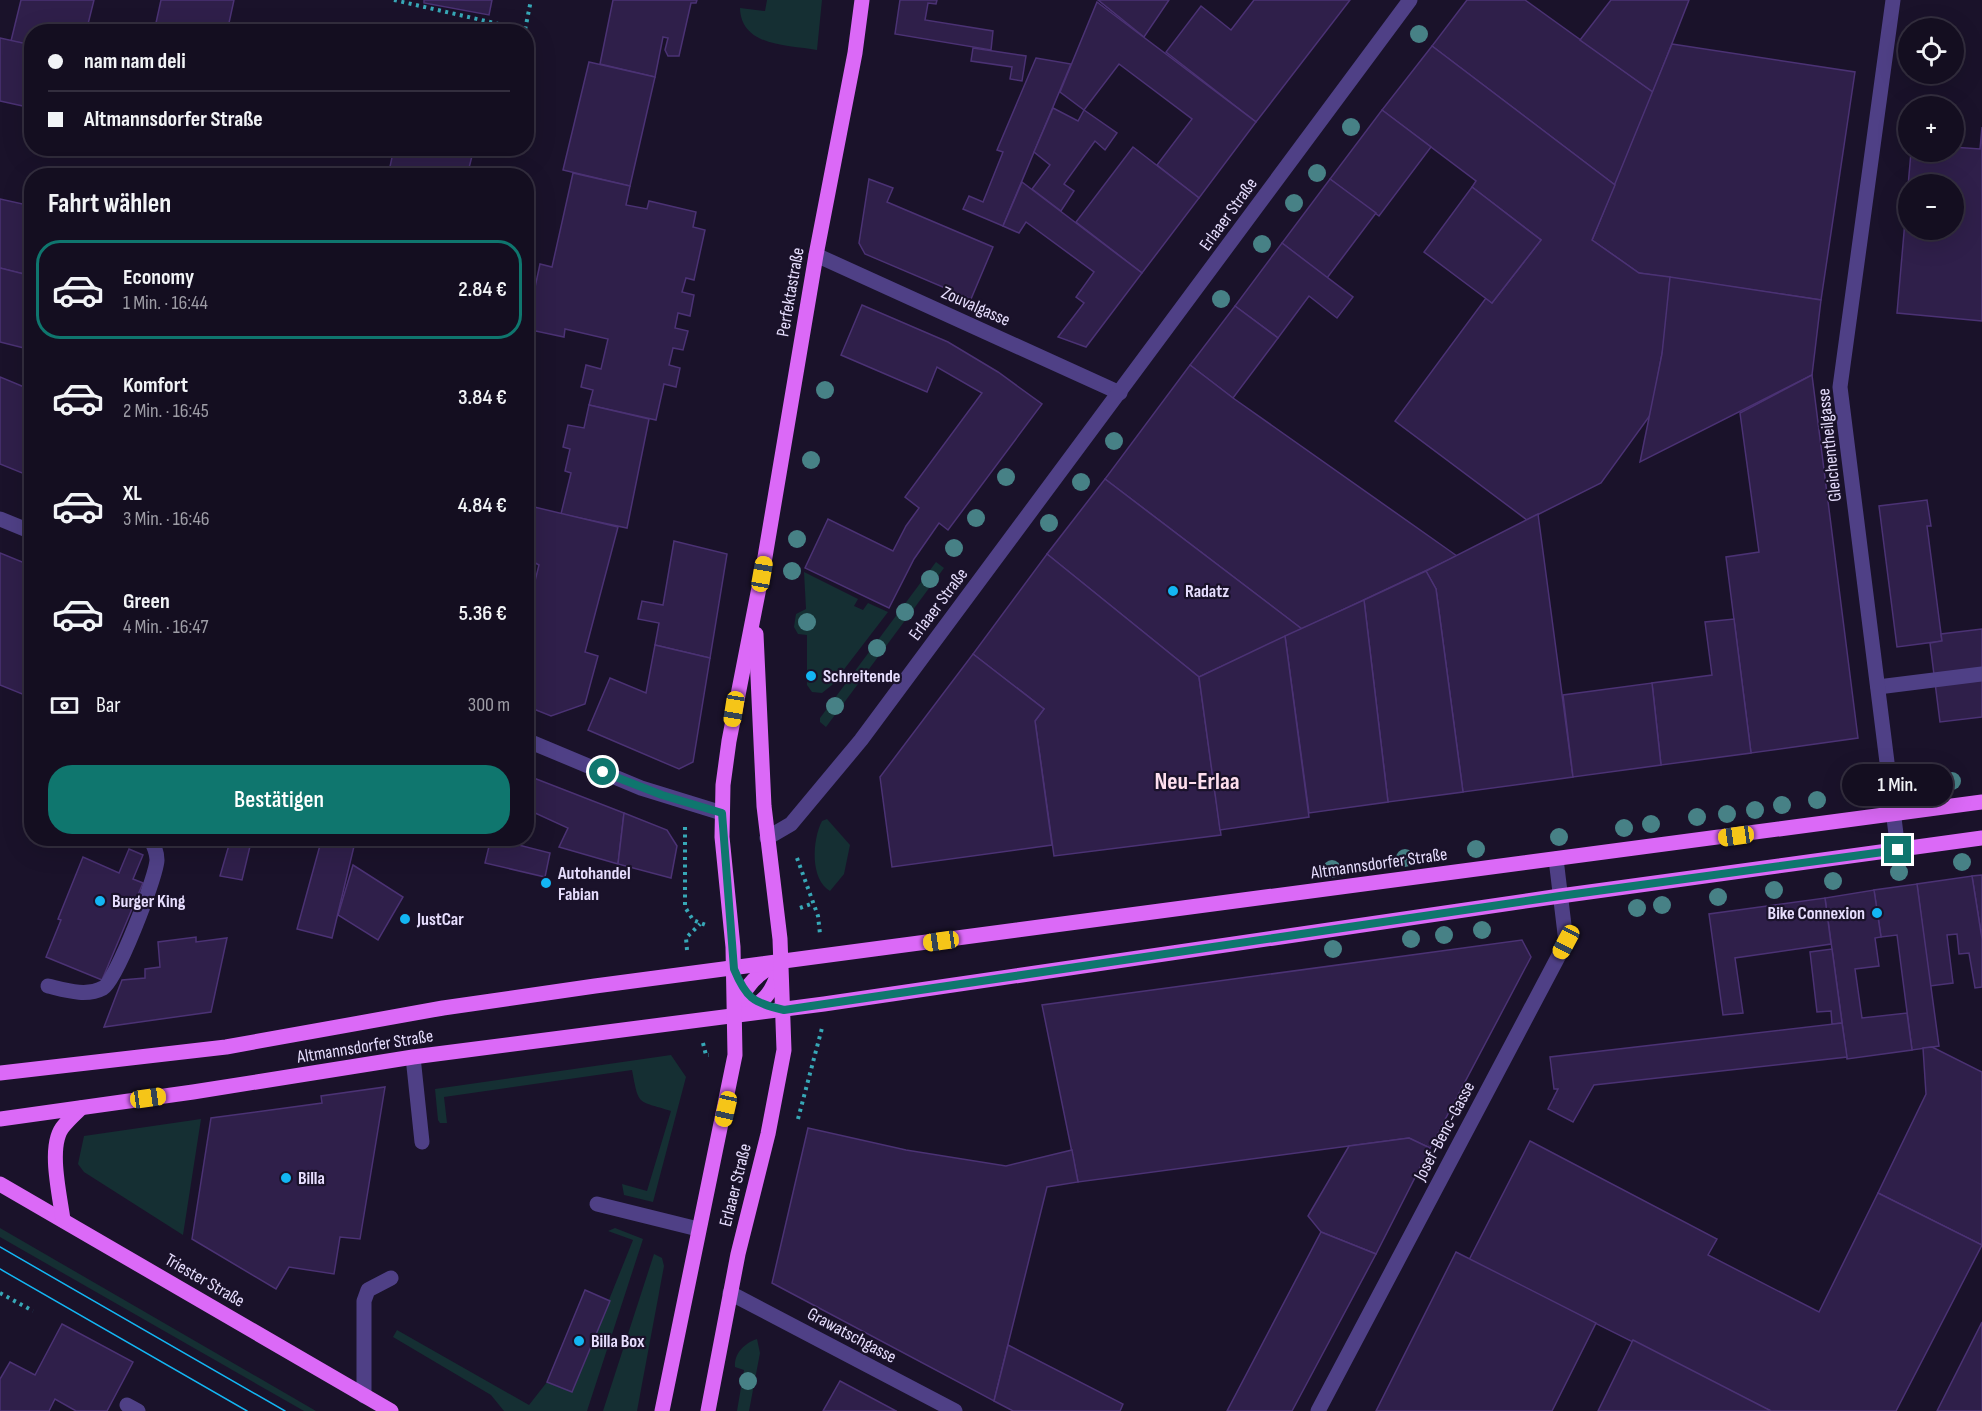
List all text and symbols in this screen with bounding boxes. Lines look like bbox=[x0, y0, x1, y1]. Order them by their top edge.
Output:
map controls bbox=[1898, 18, 1964, 240]
button: locate bbox=[1898, 18, 1964, 84]
text: nam nam deli bbox=[84, 48, 186, 75]
button: + bbox=[1898, 96, 1964, 162]
text: Altmannsdorfer Straße bbox=[84, 106, 263, 133]
street label: Erlaaer Straße bbox=[1195, 174, 1262, 255]
button: − bbox=[1898, 174, 1964, 240]
text: Fahrt wählen bbox=[48, 188, 171, 220]
street label: Perfektastraße bbox=[772, 246, 809, 338]
icon: car bbox=[51, 263, 105, 317]
text: Economy bbox=[123, 264, 194, 291]
text: 2.84 € bbox=[458, 276, 507, 303]
street label: Zouvalgasse bbox=[938, 282, 1013, 331]
text: 1 Min. · 16:44 bbox=[123, 291, 208, 315]
icon: car bbox=[51, 371, 105, 425]
text: Komfort bbox=[123, 372, 188, 399]
text: 3.84 € bbox=[458, 384, 507, 411]
street label: Gleichentheilgasse bbox=[1813, 387, 1846, 503]
text: 2 Min. · 16:45 bbox=[123, 399, 209, 423]
icon: car bbox=[51, 479, 105, 533]
text: XL bbox=[123, 480, 142, 507]
text: 4.84 € bbox=[458, 492, 507, 519]
text: 3 Min. · 16:46 bbox=[123, 507, 210, 531]
car bbox=[750, 555, 774, 593]
street label: Erlaaer Straße bbox=[904, 564, 972, 645]
place label: Radatz bbox=[1185, 581, 1229, 602]
marker: Radatz bbox=[1166, 584, 1180, 598]
icon: car bbox=[51, 587, 105, 641]
text: Green bbox=[123, 588, 170, 615]
text: 5.36 € bbox=[459, 600, 507, 627]
text: 4 Min. · 16:47 bbox=[123, 615, 209, 639]
place label: Schreitende bbox=[823, 666, 901, 687]
marker: Schreitende bbox=[804, 669, 818, 683]
icon: cash bbox=[48, 689, 81, 722]
car bbox=[722, 690, 746, 728]
text: Bar bbox=[96, 692, 121, 719]
text: 300 m bbox=[468, 693, 510, 717]
route start bbox=[589, 758, 616, 785]
callout: 1 Min. bbox=[1842, 763, 1954, 805]
button: Bestätigen bbox=[48, 765, 510, 834]
district label: Neu-Erlaa bbox=[1154, 767, 1240, 796]
text: 1 Min. bbox=[1878, 773, 1917, 797]
car bbox=[1717, 825, 1755, 847]
route end bbox=[1884, 836, 1911, 863]
street label: Altmannsdorfer Straße bbox=[1309, 844, 1449, 884]
place label: Autohandel Fabian bbox=[557, 863, 631, 905]
marker: Autohandel Fabian bbox=[539, 876, 553, 890]
place label: Burger King bbox=[112, 891, 186, 912]
marker: Burger King bbox=[93, 894, 107, 908]
place label: Bike Connexion bbox=[1768, 903, 1865, 924]
marker: Bike Connexion bbox=[1870, 906, 1884, 920]
place label: JustCar bbox=[416, 909, 464, 930]
marker: JustCar bbox=[398, 912, 412, 926]
car bbox=[1550, 922, 1582, 962]
car bbox=[922, 930, 960, 952]
street label: Altmannsdorfer Straße bbox=[295, 1025, 435, 1068]
street label: Josef-Benc-Gasse bbox=[1409, 1078, 1479, 1185]
car bbox=[129, 1087, 167, 1109]
car bbox=[713, 1089, 739, 1129]
street label: Erlaaer Straße bbox=[715, 1141, 756, 1229]
place label: Billa bbox=[298, 1168, 325, 1189]
marker: Billa bbox=[279, 1171, 293, 1185]
street label: Triester Straße bbox=[161, 1249, 248, 1312]
street label: Grawatschgasse bbox=[804, 1303, 900, 1368]
place label: Billa Box bbox=[591, 1331, 645, 1352]
marker: Billa Box bbox=[572, 1334, 586, 1348]

